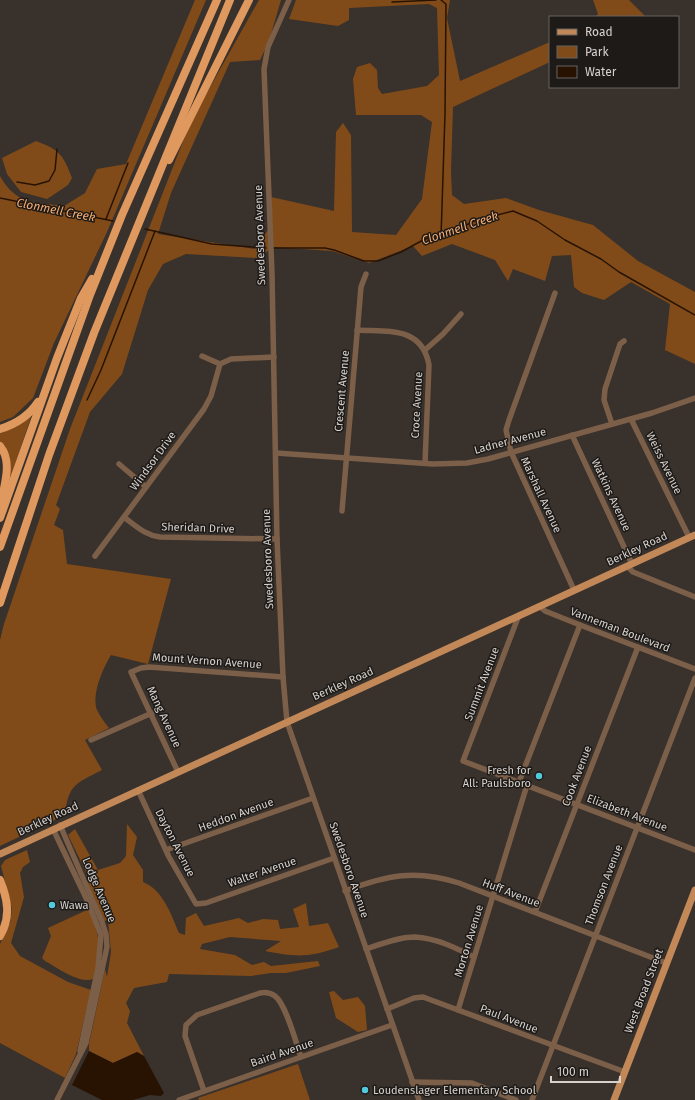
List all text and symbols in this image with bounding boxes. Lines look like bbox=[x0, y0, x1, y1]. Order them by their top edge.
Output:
legend bbox=[549, 16, 679, 88]
text: Road bbox=[585, 25, 613, 39]
text: Park bbox=[585, 45, 609, 59]
text: Water bbox=[585, 65, 617, 79]
street label: Swedesboro Avenue bbox=[252, 185, 268, 285]
water label: Clonmell Creek bbox=[15, 196, 97, 225]
water label: Clonmell Creek bbox=[420, 208, 500, 248]
street label: Crescent Avenue bbox=[332, 350, 352, 432]
street label: Croce Avenue bbox=[409, 371, 425, 439]
street label: Ladner Avenue bbox=[473, 425, 547, 457]
street label: Windsor Drive bbox=[127, 429, 179, 493]
street label: Weiss Avenue bbox=[643, 430, 685, 496]
street label: Marshall Avenue bbox=[518, 455, 564, 535]
street label: Watkins Avenue bbox=[589, 457, 633, 533]
street label: Swedesboro Avenue bbox=[260, 509, 276, 609]
street label: Sheridan Drive bbox=[161, 520, 235, 536]
street label: Berkley Road bbox=[605, 529, 669, 569]
street label: Vanneman Boulevard bbox=[568, 605, 672, 655]
street label: Summit Avenue bbox=[462, 645, 502, 723]
street label: Mount Vernon Avenue bbox=[152, 651, 262, 671]
street label: Berkley Road bbox=[310, 665, 376, 703]
street label: Mang Avenue bbox=[144, 684, 184, 750]
street label: Cook Avenue bbox=[559, 744, 595, 808]
place label: Fresh for All: Paulsboro bbox=[463, 764, 532, 790]
marker: Fresh for All: Paulsboro bbox=[534, 771, 544, 781]
street label: Elizabeth Avenue bbox=[585, 792, 669, 834]
street label: Heddon Avenue bbox=[197, 795, 275, 835]
street label: Berkley Road bbox=[16, 799, 80, 839]
street label: Dayton Avenue bbox=[152, 807, 198, 879]
street label: Swedesboro Avenue bbox=[327, 820, 371, 920]
street label: Thomson Avenue bbox=[583, 843, 625, 927]
street label: Walter Avenue bbox=[226, 854, 298, 890]
street label: Lodge Avenue bbox=[80, 856, 118, 924]
street label: Huff Avenue bbox=[480, 876, 542, 910]
place label: Wawa bbox=[60, 899, 88, 912]
marker: Wawa bbox=[47, 900, 57, 910]
street label: Morton Avenue bbox=[452, 903, 486, 979]
street label: West Broad Street bbox=[622, 947, 666, 1035]
street label: Paul Avenue bbox=[478, 1002, 540, 1036]
street label: Baird Avenue bbox=[249, 1036, 315, 1070]
scale bar bbox=[551, 1058, 620, 1084]
text: 100 m bbox=[557, 1065, 589, 1079]
place label: Loudenslager Elementary School bbox=[373, 1084, 536, 1097]
marker: Loudenslager Elementary School bbox=[360, 1085, 370, 1095]

